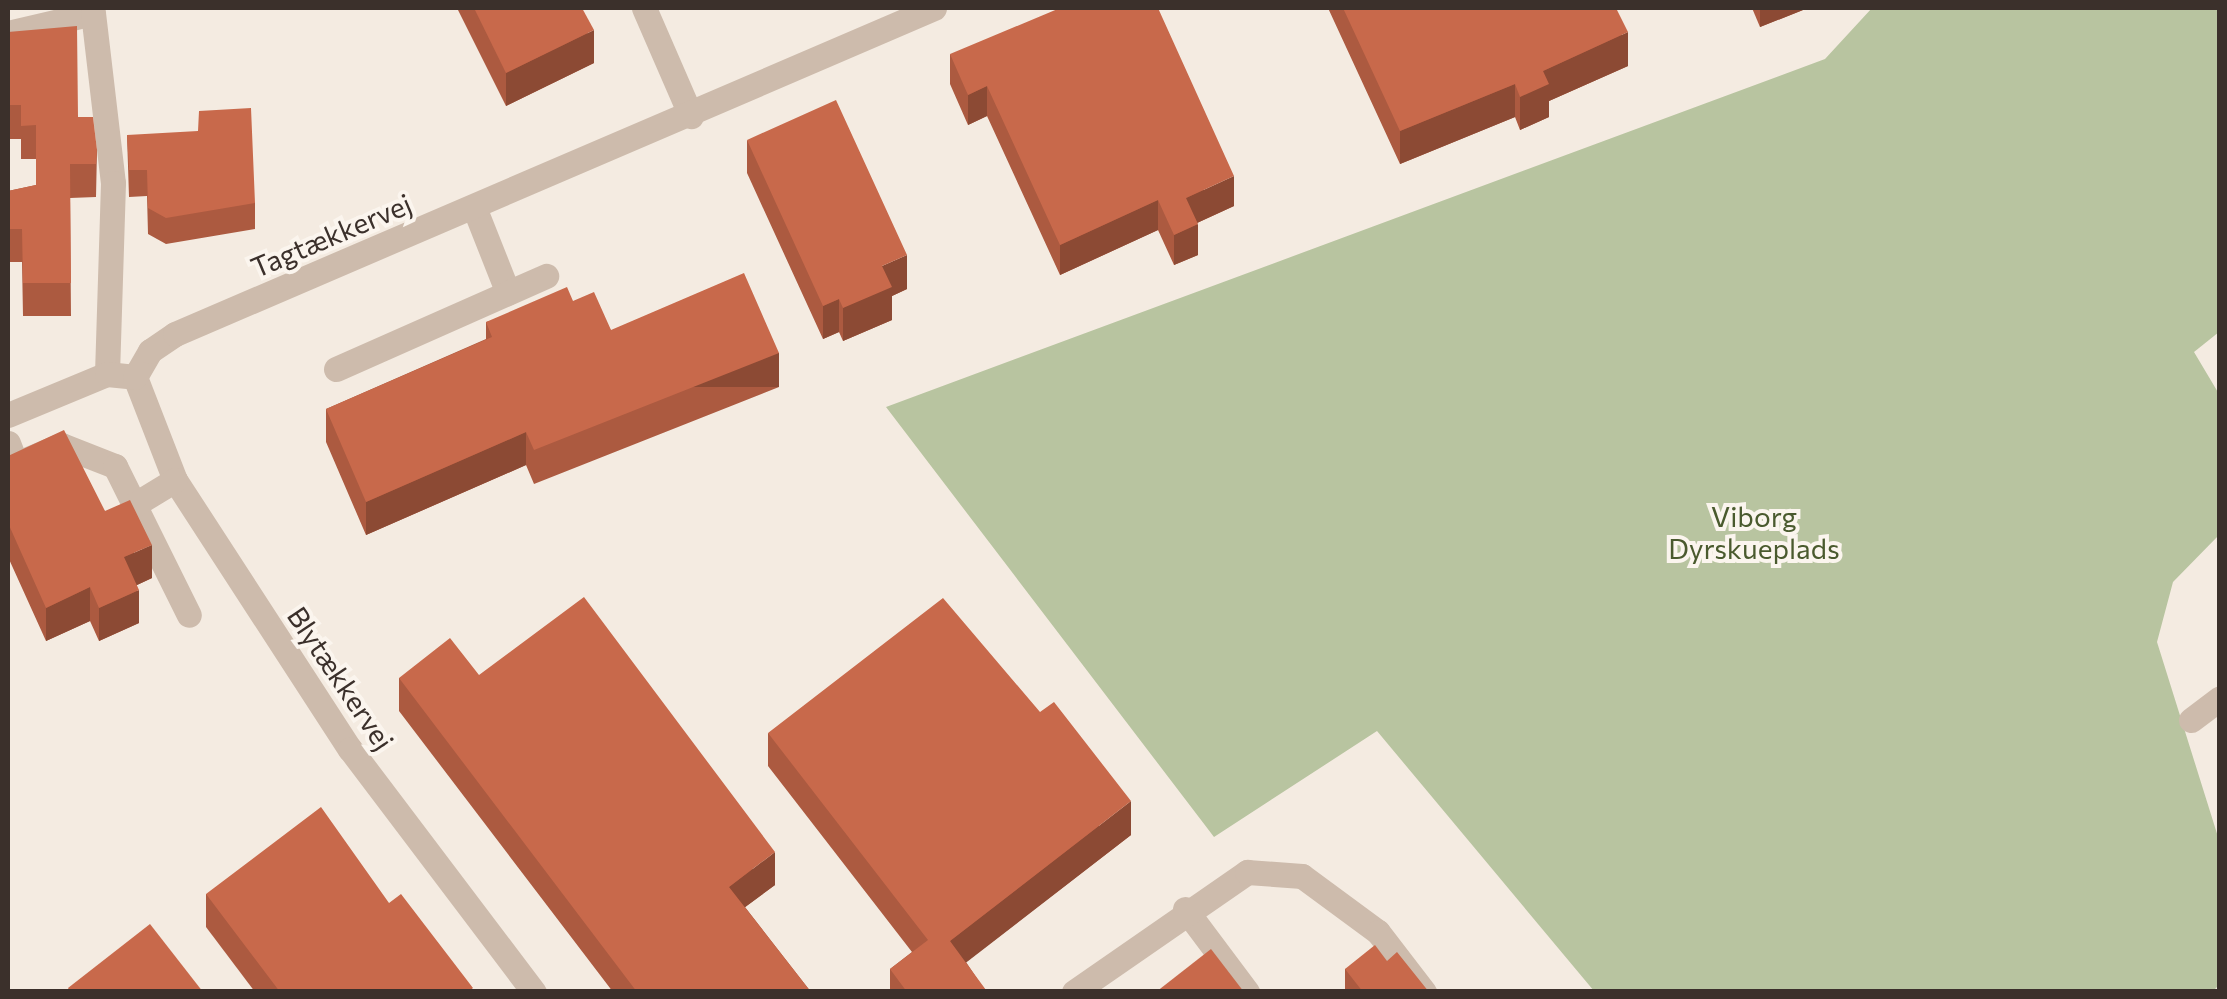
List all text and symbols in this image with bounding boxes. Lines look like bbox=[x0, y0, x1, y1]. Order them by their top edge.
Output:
street label: Tagtækkervej bbox=[246, 186, 416, 284]
park label: Viborg Dyrskueplads bbox=[1668, 499, 1840, 565]
street label: Blytækkervej bbox=[281, 600, 401, 756]

